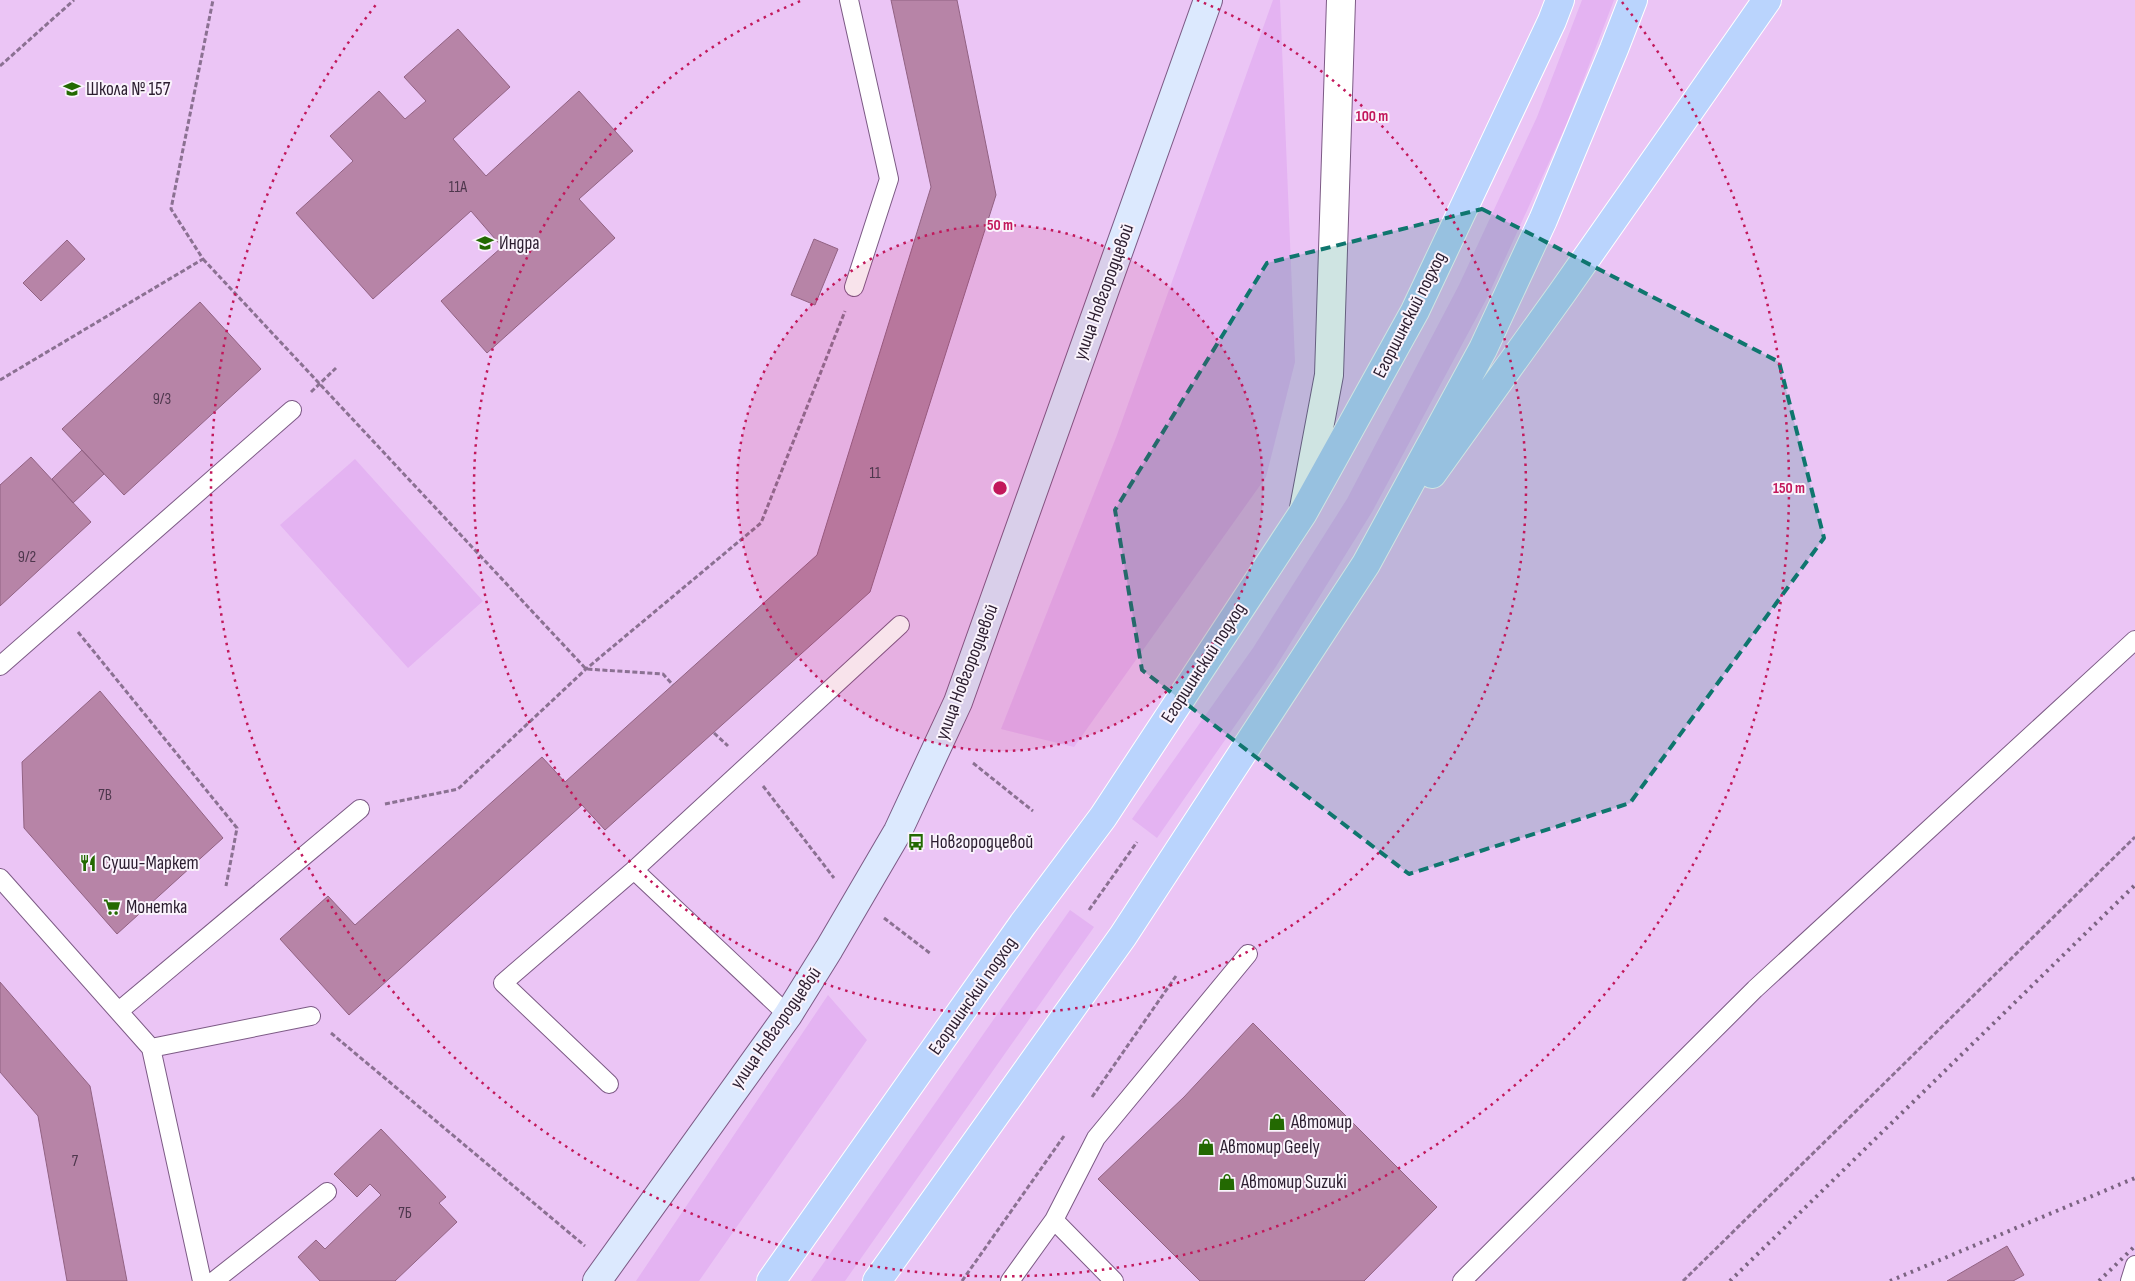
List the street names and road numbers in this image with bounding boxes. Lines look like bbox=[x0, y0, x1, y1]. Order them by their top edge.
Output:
street label: улица Новгородцевой bbox=[1069, 221, 1139, 363]
street label: Егоршинский подход bbox=[1368, 248, 1452, 382]
street label: Егоршинский подход bbox=[1157, 599, 1251, 727]
street label: улица Новгородцевой bbox=[931, 601, 1003, 743]
street label: Егоршинский подход bbox=[924, 933, 1022, 1059]
street label: улица Новгородцевой bbox=[725, 963, 827, 1093]

